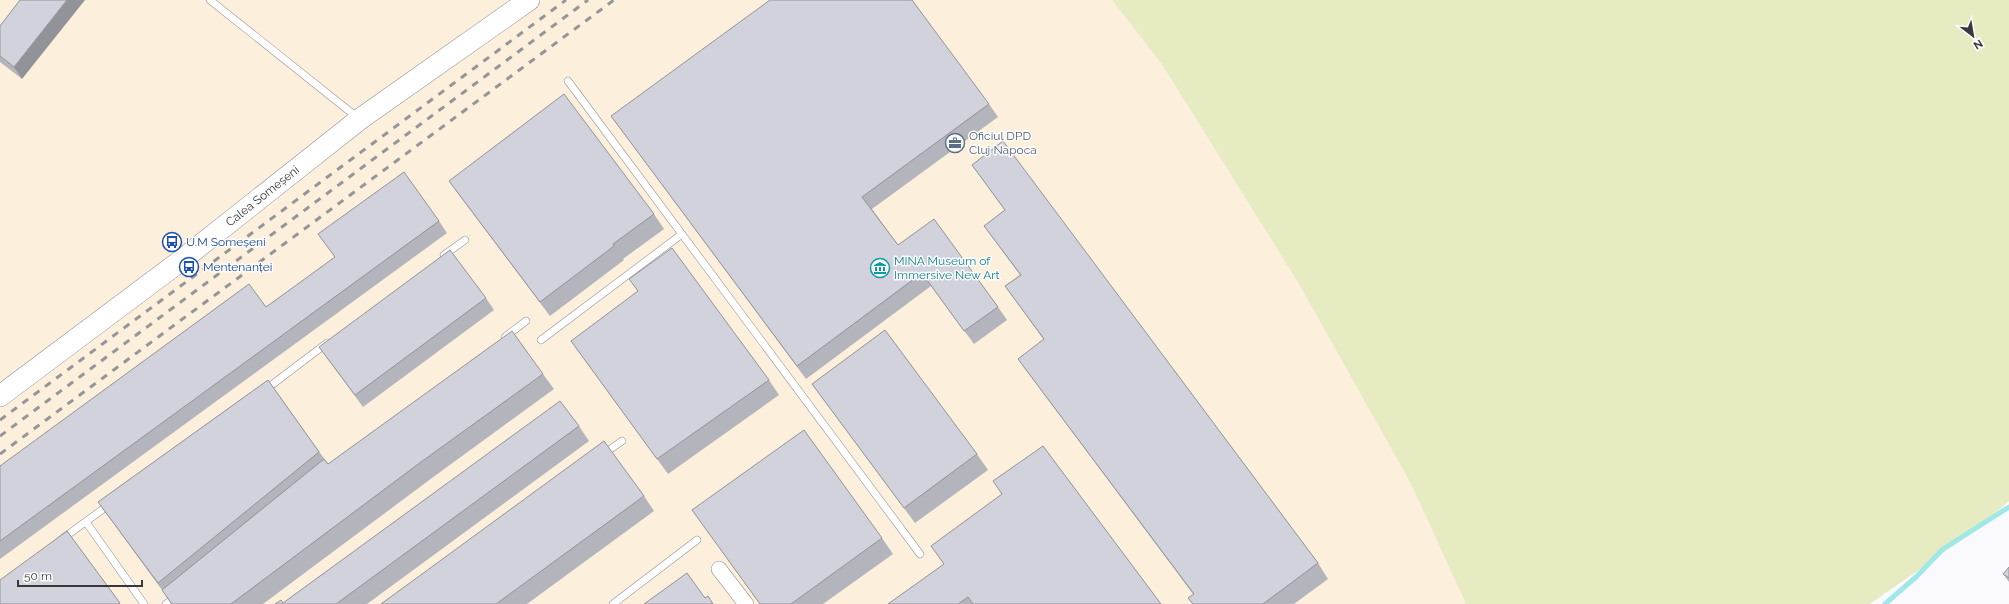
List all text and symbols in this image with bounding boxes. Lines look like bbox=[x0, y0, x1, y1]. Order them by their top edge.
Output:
north arrow bbox=[1953, 16, 1993, 56]
text: N bbox=[1971, 36, 1985, 52]
place label: Oficiul DPD Cluj Napoca bbox=[969, 129, 1037, 157]
office icon: Oficiul DPD Cluj Napoca bbox=[944, 132, 966, 154]
street label: Calea Someșeni bbox=[223, 163, 302, 229]
bus stop icon: U.M Someșeni bbox=[161, 231, 183, 253]
place label: U.M Someșeni bbox=[186, 235, 266, 249]
place label: MINA Museum of Immersive New Art bbox=[894, 254, 999, 282]
bus stop icon: Mentenanței bbox=[178, 256, 200, 278]
museum icon: MINA Museum of Immersive New Art bbox=[869, 257, 891, 279]
place label: Mentenanței bbox=[203, 260, 272, 274]
scale bar bbox=[18, 562, 142, 588]
text: 50 m bbox=[24, 569, 52, 583]

